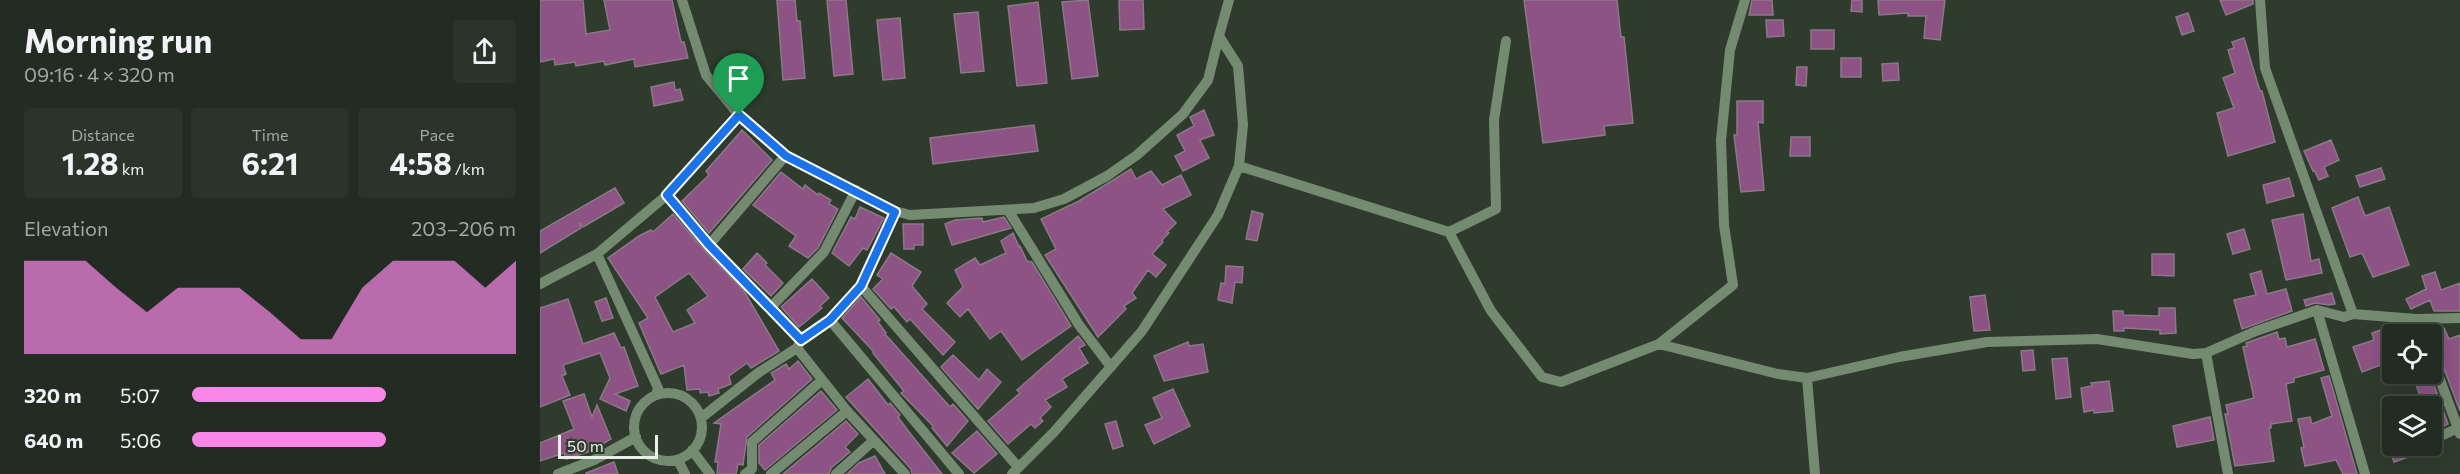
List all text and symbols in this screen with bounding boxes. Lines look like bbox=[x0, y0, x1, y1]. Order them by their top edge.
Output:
text: Morning run bbox=[24, 19, 212, 60]
button: share bbox=[453, 20, 516, 83]
pin bbox=[713, 53, 764, 115]
text: 09:16 · 4 × 320 m bbox=[24, 62, 175, 86]
icon: arrive bbox=[722, 62, 755, 95]
text: Distance bbox=[71, 125, 135, 144]
text: Time bbox=[252, 125, 288, 144]
text: Pace bbox=[420, 125, 454, 144]
text: 1.28 bbox=[62, 144, 119, 181]
text: 6:21 bbox=[241, 144, 299, 181]
text: 4:58 bbox=[389, 144, 452, 181]
text: km bbox=[119, 159, 144, 178]
text: /km bbox=[452, 159, 485, 178]
text: Elevation bbox=[24, 216, 109, 240]
text: 203–206 m bbox=[411, 216, 516, 240]
map controls bbox=[2382, 324, 2442, 456]
button: locate bbox=[2382, 324, 2442, 384]
text: 320 m bbox=[24, 383, 81, 407]
text: 5:07 bbox=[120, 383, 160, 407]
button: layers bbox=[2382, 396, 2442, 456]
text: 640 m bbox=[24, 428, 83, 452]
text: 5:06 bbox=[120, 428, 161, 452]
scale bar bbox=[558, 432, 658, 460]
text: 50 m bbox=[567, 436, 604, 455]

